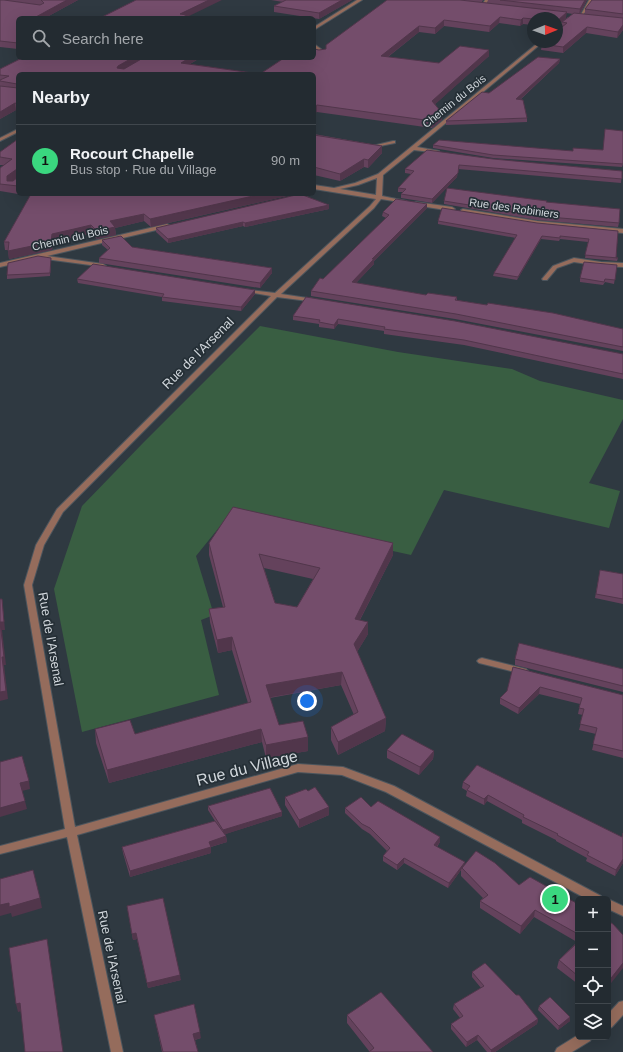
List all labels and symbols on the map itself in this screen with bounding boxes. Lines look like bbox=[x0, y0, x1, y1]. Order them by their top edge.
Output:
north arrow bbox=[527, 12, 563, 48]
street label: Chemin du Bois bbox=[420, 72, 488, 130]
street label: Rue des Robiniers bbox=[468, 196, 560, 220]
street label: Chemin du Bois bbox=[31, 223, 110, 253]
street label: Rue de l'Arsenal bbox=[159, 314, 237, 392]
street label: Rue de l'Arsenal bbox=[35, 591, 67, 687]
your location bbox=[297, 691, 317, 711]
street label: Rue du Village bbox=[195, 747, 300, 789]
pin: 1 bbox=[542, 884, 568, 914]
street label: Rue de l'Arsenal bbox=[95, 909, 129, 1005]

